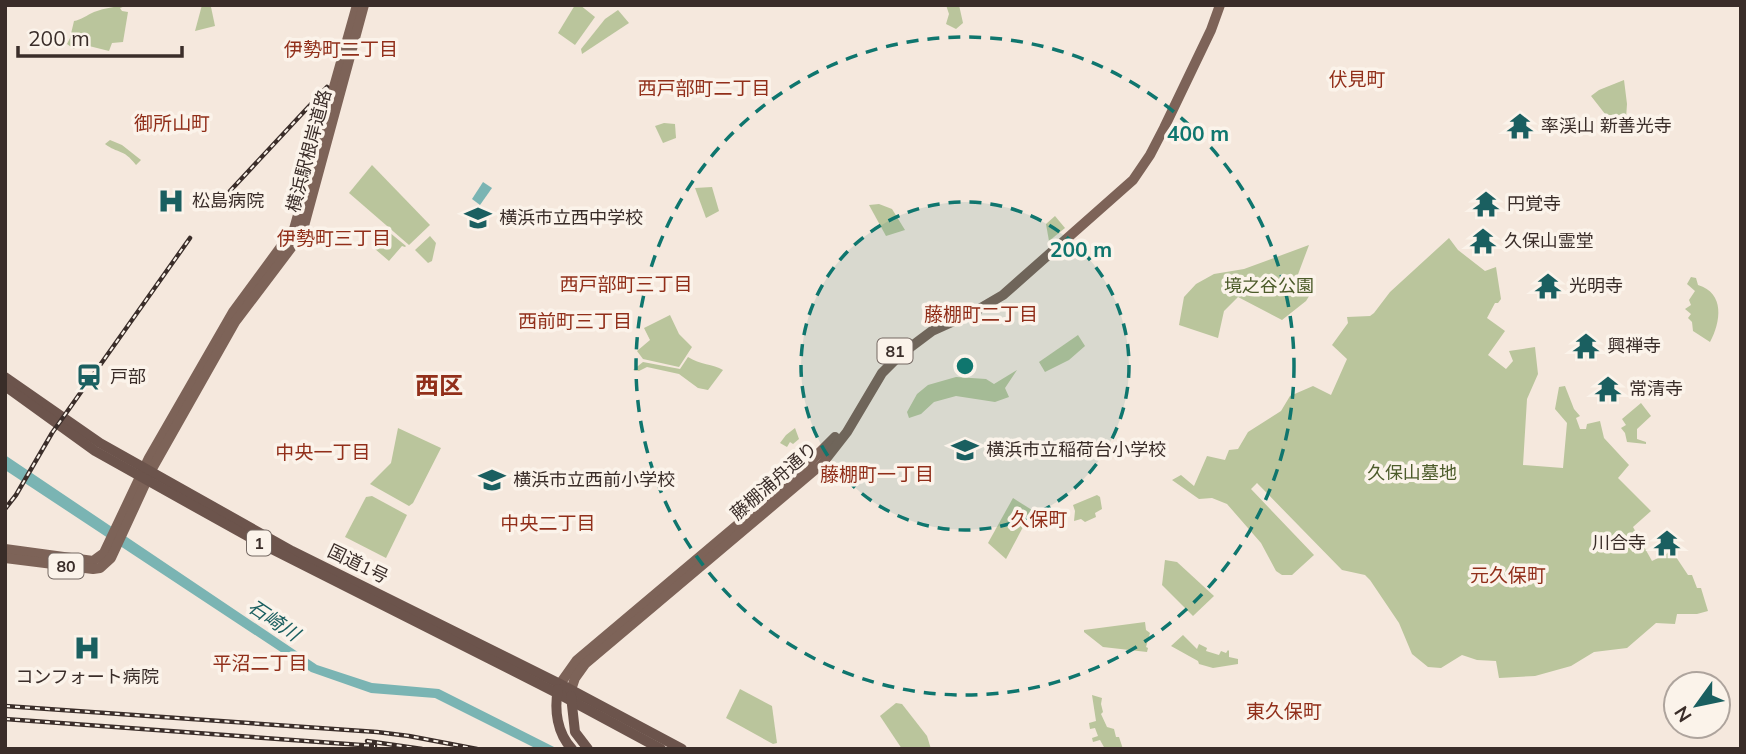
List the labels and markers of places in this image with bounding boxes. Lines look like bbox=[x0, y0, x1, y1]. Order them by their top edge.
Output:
temple icon: 率渓山 新善光寺 bbox=[1505, 111, 1535, 141]
place label: 率渓山 新善光寺 bbox=[1541, 114, 1672, 137]
hospital icon: 松島病院 bbox=[156, 186, 186, 216]
place label: 松島病院 bbox=[192, 189, 264, 212]
temple icon: 円覚寺 bbox=[1471, 189, 1501, 219]
place label: 円覚寺 bbox=[1507, 192, 1561, 215]
school or university icon: 横浜市立西中学校 bbox=[463, 203, 493, 233]
place label: 横浜市立西中学校 bbox=[499, 206, 643, 229]
temple icon: 久保山霊堂 bbox=[1468, 226, 1498, 256]
place label: 久保山霊堂 bbox=[1504, 229, 1594, 252]
temple icon: 光明寺 bbox=[1533, 271, 1563, 301]
place label: 光明寺 bbox=[1569, 274, 1623, 297]
temple icon: 興禅寺 bbox=[1571, 331, 1601, 361]
place label: 興禅寺 bbox=[1607, 334, 1661, 357]
centre of rings bbox=[953, 354, 977, 378]
station icon: 戸部 bbox=[74, 362, 104, 392]
place label: 戸部 bbox=[110, 365, 146, 388]
temple icon: 常清寺 bbox=[1593, 374, 1623, 404]
place label: 常清寺 bbox=[1629, 377, 1683, 400]
school or university icon: 横浜市立稲荷台小学校 bbox=[950, 435, 980, 465]
place label: 横浜市立稲荷台小学校 bbox=[986, 438, 1166, 461]
school or university icon: 横浜市立西前小学校 bbox=[477, 465, 507, 495]
place label: 横浜市立西前小学校 bbox=[513, 468, 675, 491]
temple icon: 川合寺 bbox=[1652, 528, 1682, 558]
place label: 川合寺 bbox=[1592, 531, 1646, 554]
hospital icon: コンフォート病院 bbox=[72, 633, 102, 663]
place label: コンフォート病院 bbox=[15, 665, 159, 688]

